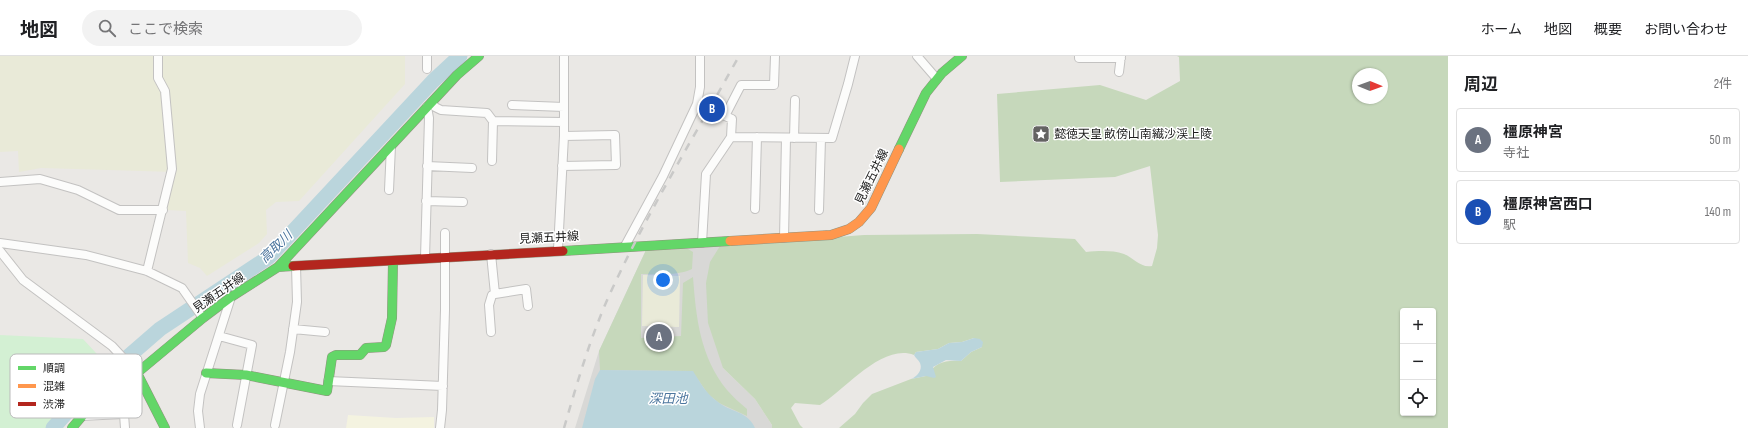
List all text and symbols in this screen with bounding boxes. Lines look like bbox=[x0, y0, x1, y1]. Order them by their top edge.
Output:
search box bbox=[82, 10, 362, 46]
icon: search bbox=[96, 17, 118, 39]
text: 地図 bbox=[20, 19, 58, 42]
text: ここで検索 bbox=[128, 20, 203, 39]
text: ホーム bbox=[1480, 21, 1522, 38]
text: 地図 bbox=[1544, 21, 1572, 38]
text: 概要 bbox=[1594, 21, 1622, 38]
text: お問い合わせ bbox=[1644, 21, 1728, 38]
north arrow bbox=[1352, 68, 1388, 104]
text: 周辺 bbox=[1464, 75, 1498, 95]
text: 2件 bbox=[1714, 76, 1732, 92]
pin: B bbox=[699, 94, 725, 124]
text: 橿原神宮 bbox=[1503, 123, 1563, 142]
place icon: 懿徳天皇 畝傍山南繊沙渓上陵 bbox=[1031, 124, 1051, 144]
place label: 懿徳天皇 畝傍山南繊沙渓上陵 bbox=[1054, 127, 1212, 142]
text: A bbox=[1475, 132, 1481, 148]
text: 50 m bbox=[1710, 132, 1731, 148]
text: 寺社 bbox=[1503, 145, 1529, 161]
street label: 見瀬五井線 bbox=[852, 147, 892, 207]
text: 橿原神宮西口 bbox=[1503, 195, 1593, 214]
text: B bbox=[1475, 204, 1481, 220]
text: 140 m bbox=[1705, 204, 1731, 220]
text: 駅 bbox=[1503, 217, 1516, 233]
water label: 高取川 bbox=[256, 226, 297, 266]
street label: 見瀬五井線 bbox=[519, 229, 579, 247]
street label: 見瀬五井線 bbox=[190, 270, 248, 316]
your location bbox=[653, 270, 673, 290]
map controls bbox=[1400, 308, 1436, 416]
button: + bbox=[1400, 308, 1436, 344]
pin: A bbox=[646, 322, 672, 352]
button: − bbox=[1400, 344, 1436, 380]
legend bbox=[10, 354, 142, 418]
text: 順調 bbox=[43, 362, 65, 375]
text: 混雑 bbox=[43, 380, 65, 393]
button: locate bbox=[1400, 380, 1436, 416]
water label: 深田池 bbox=[648, 391, 689, 407]
text: 渋滞 bbox=[43, 398, 65, 411]

